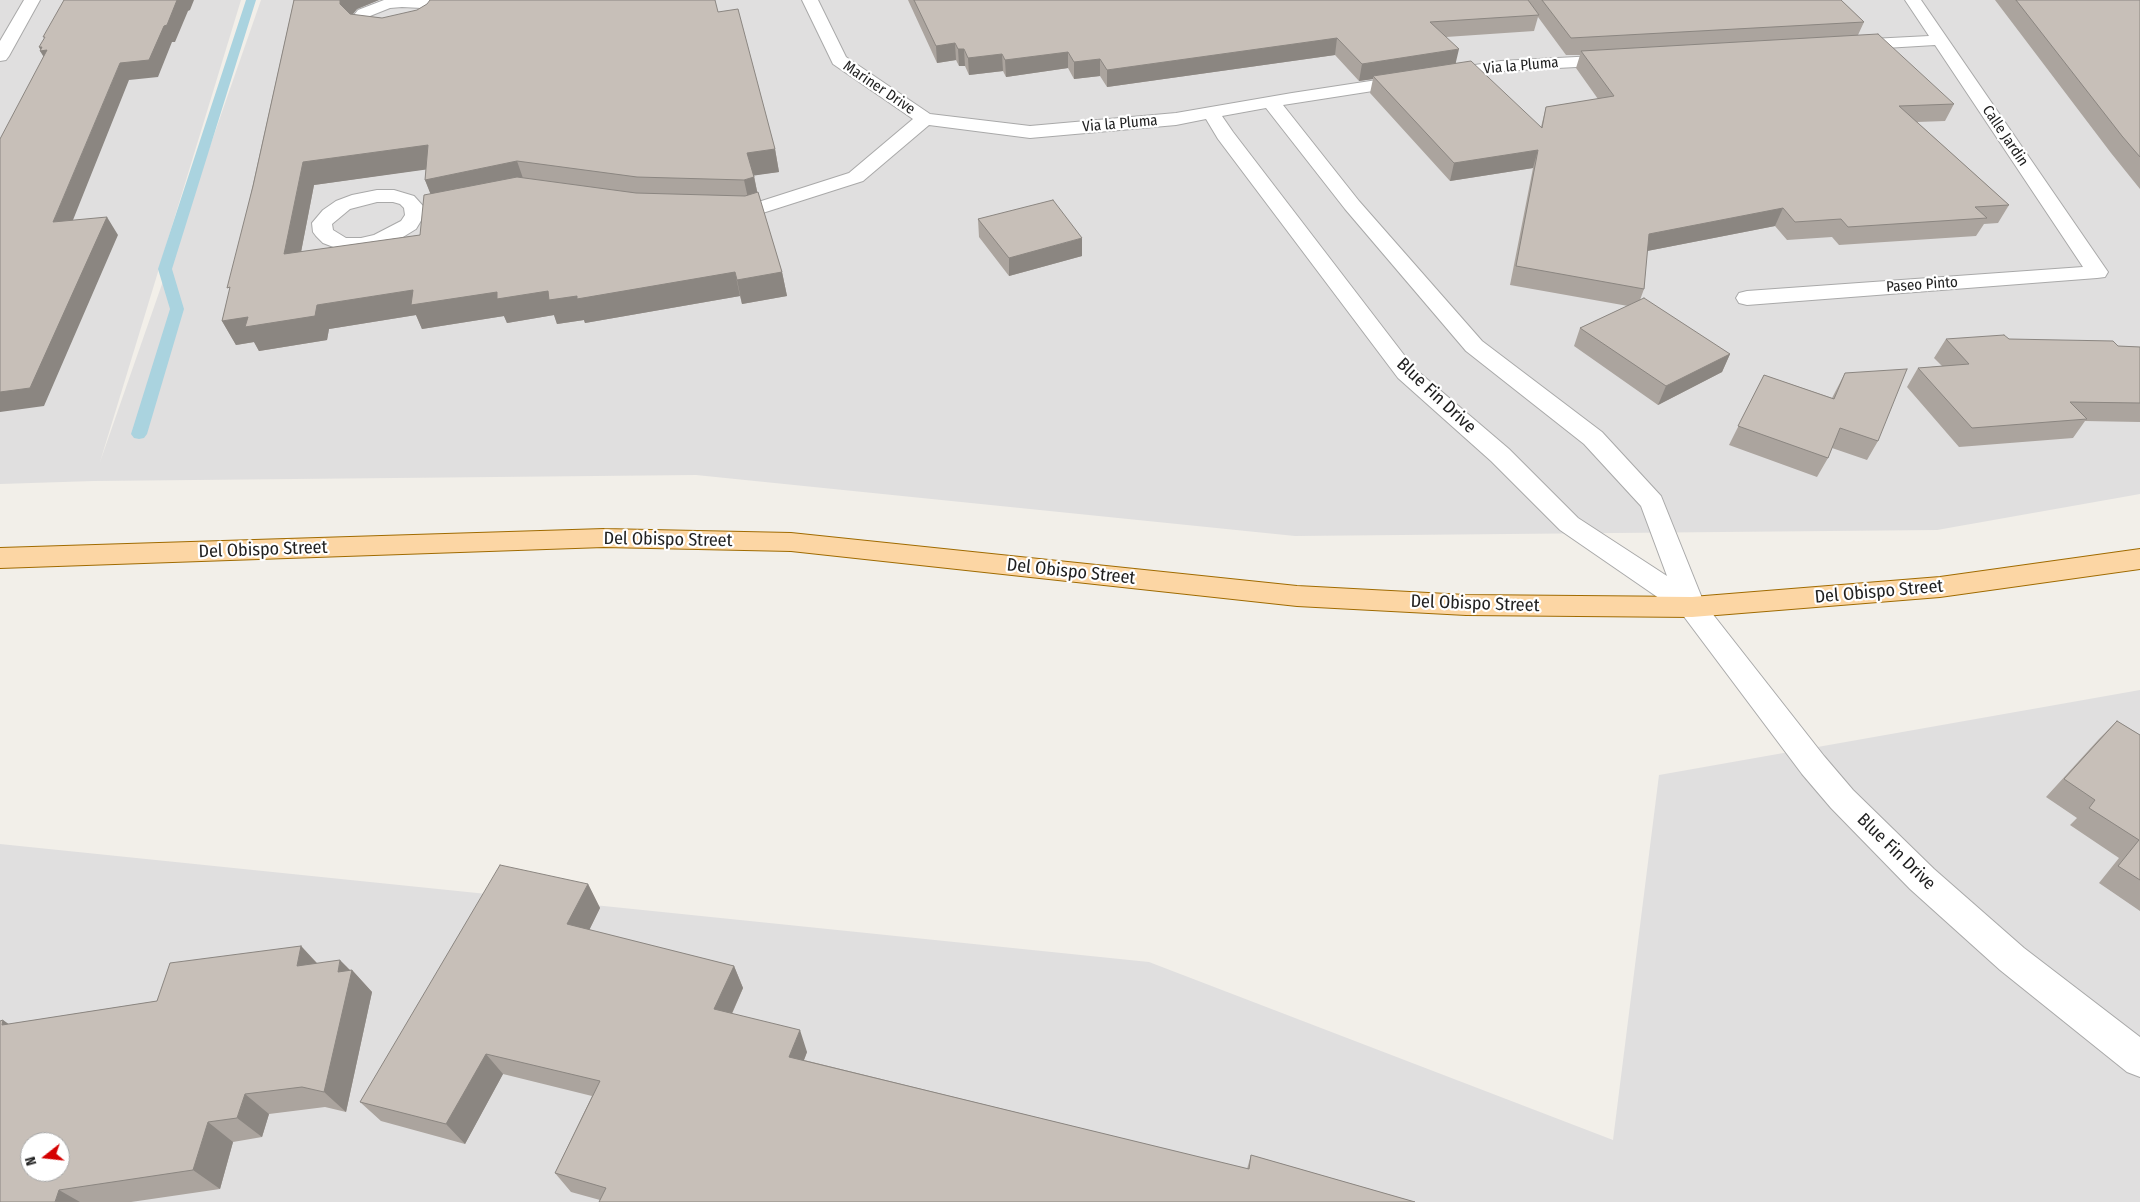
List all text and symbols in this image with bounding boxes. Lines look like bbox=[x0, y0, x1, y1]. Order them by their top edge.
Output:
street label: Via la Pluma bbox=[1483, 54, 1559, 78]
street label: Mariner Drive bbox=[840, 57, 918, 119]
street label: Calle Jardin bbox=[1978, 102, 2032, 170]
street label: Via la Pluma bbox=[1082, 112, 1158, 136]
street label: Paseo Pinto bbox=[1886, 274, 1958, 296]
street label: Blue Fin Drive bbox=[1392, 354, 1480, 438]
street label: Del Obispo Street bbox=[603, 528, 733, 552]
street label: Del Obispo Street bbox=[198, 537, 328, 563]
street label: Del Obispo Street bbox=[1006, 555, 1136, 589]
street label: Del Obispo Street bbox=[1814, 576, 1944, 608]
street label: Del Obispo Street bbox=[1410, 591, 1540, 617]
street label: Blue Fin Drive bbox=[1852, 809, 1940, 895]
north arrow bbox=[20, 1132, 70, 1182]
text: N bbox=[22, 1155, 40, 1167]

